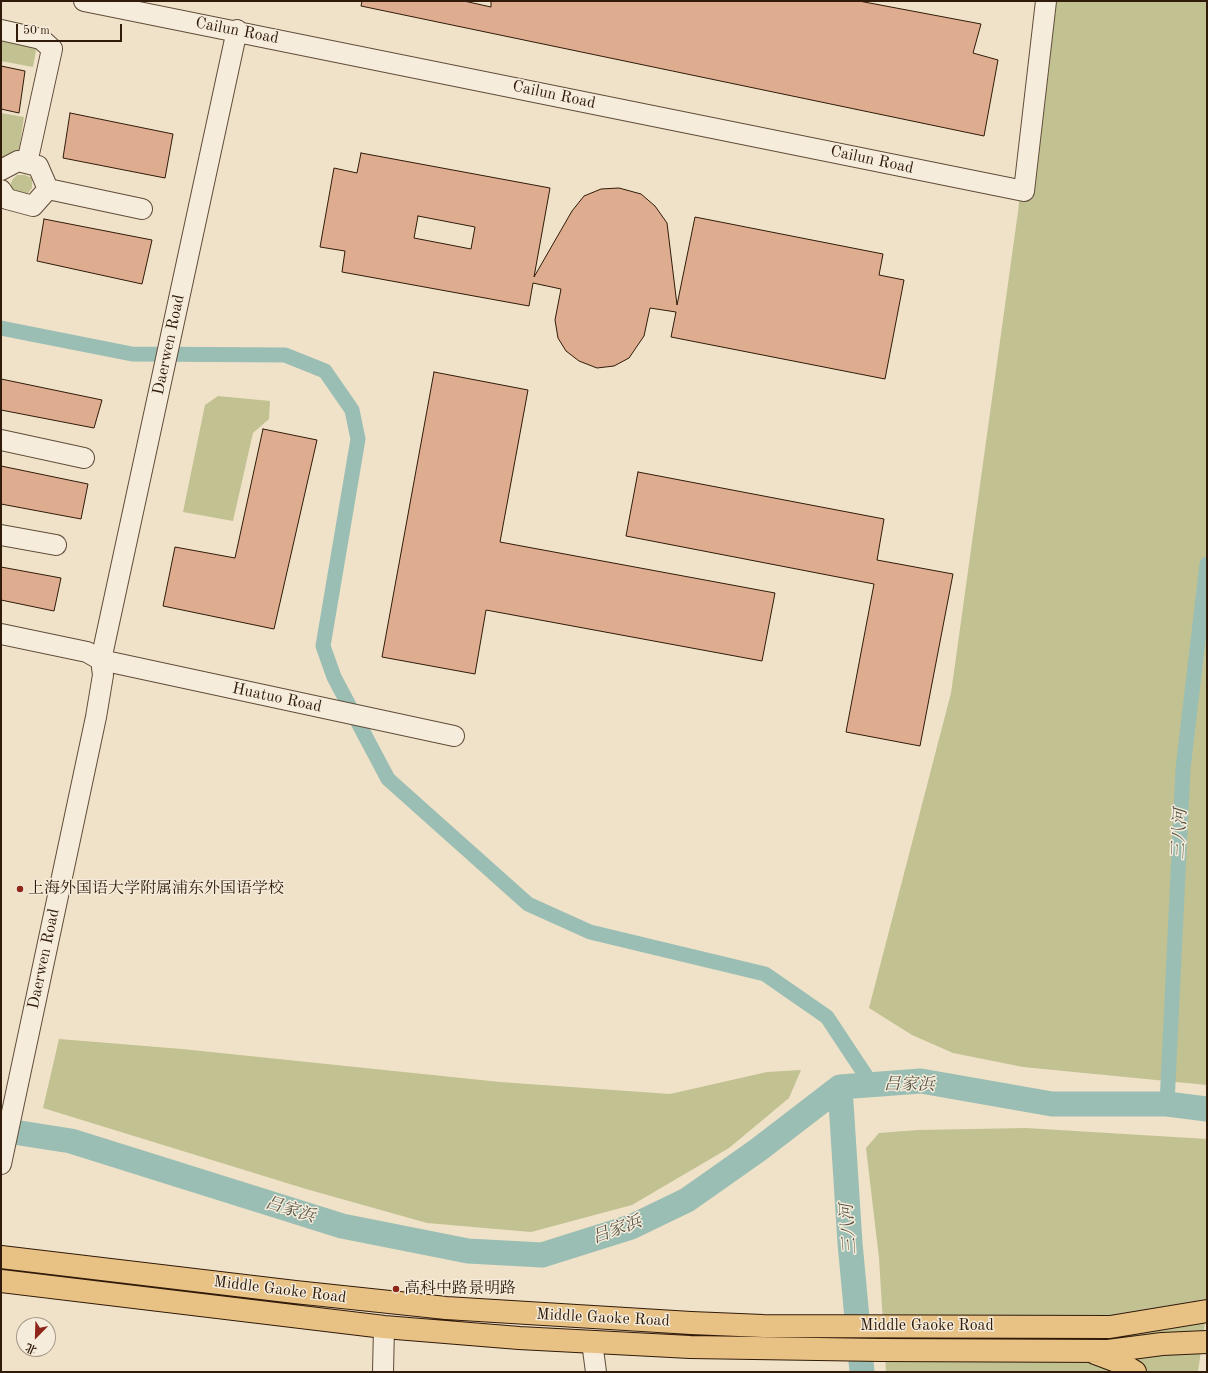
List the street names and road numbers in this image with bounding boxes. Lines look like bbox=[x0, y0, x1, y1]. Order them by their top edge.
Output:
street label: Cailun Road bbox=[194, 14, 280, 48]
street label: Cailun Road bbox=[511, 77, 597, 113]
street label: Cailun Road bbox=[829, 142, 915, 178]
street label: Daerwen Road bbox=[149, 293, 189, 397]
street label: Huatuo Road bbox=[230, 679, 324, 717]
street label: Daerwen Road bbox=[24, 907, 64, 1011]
street label: Middle Gaoke Road bbox=[212, 1272, 348, 1308]
street label: Middle Gaoke Road bbox=[536, 1305, 670, 1331]
street label: Middle Gaoke Road bbox=[860, 1316, 994, 1336]

